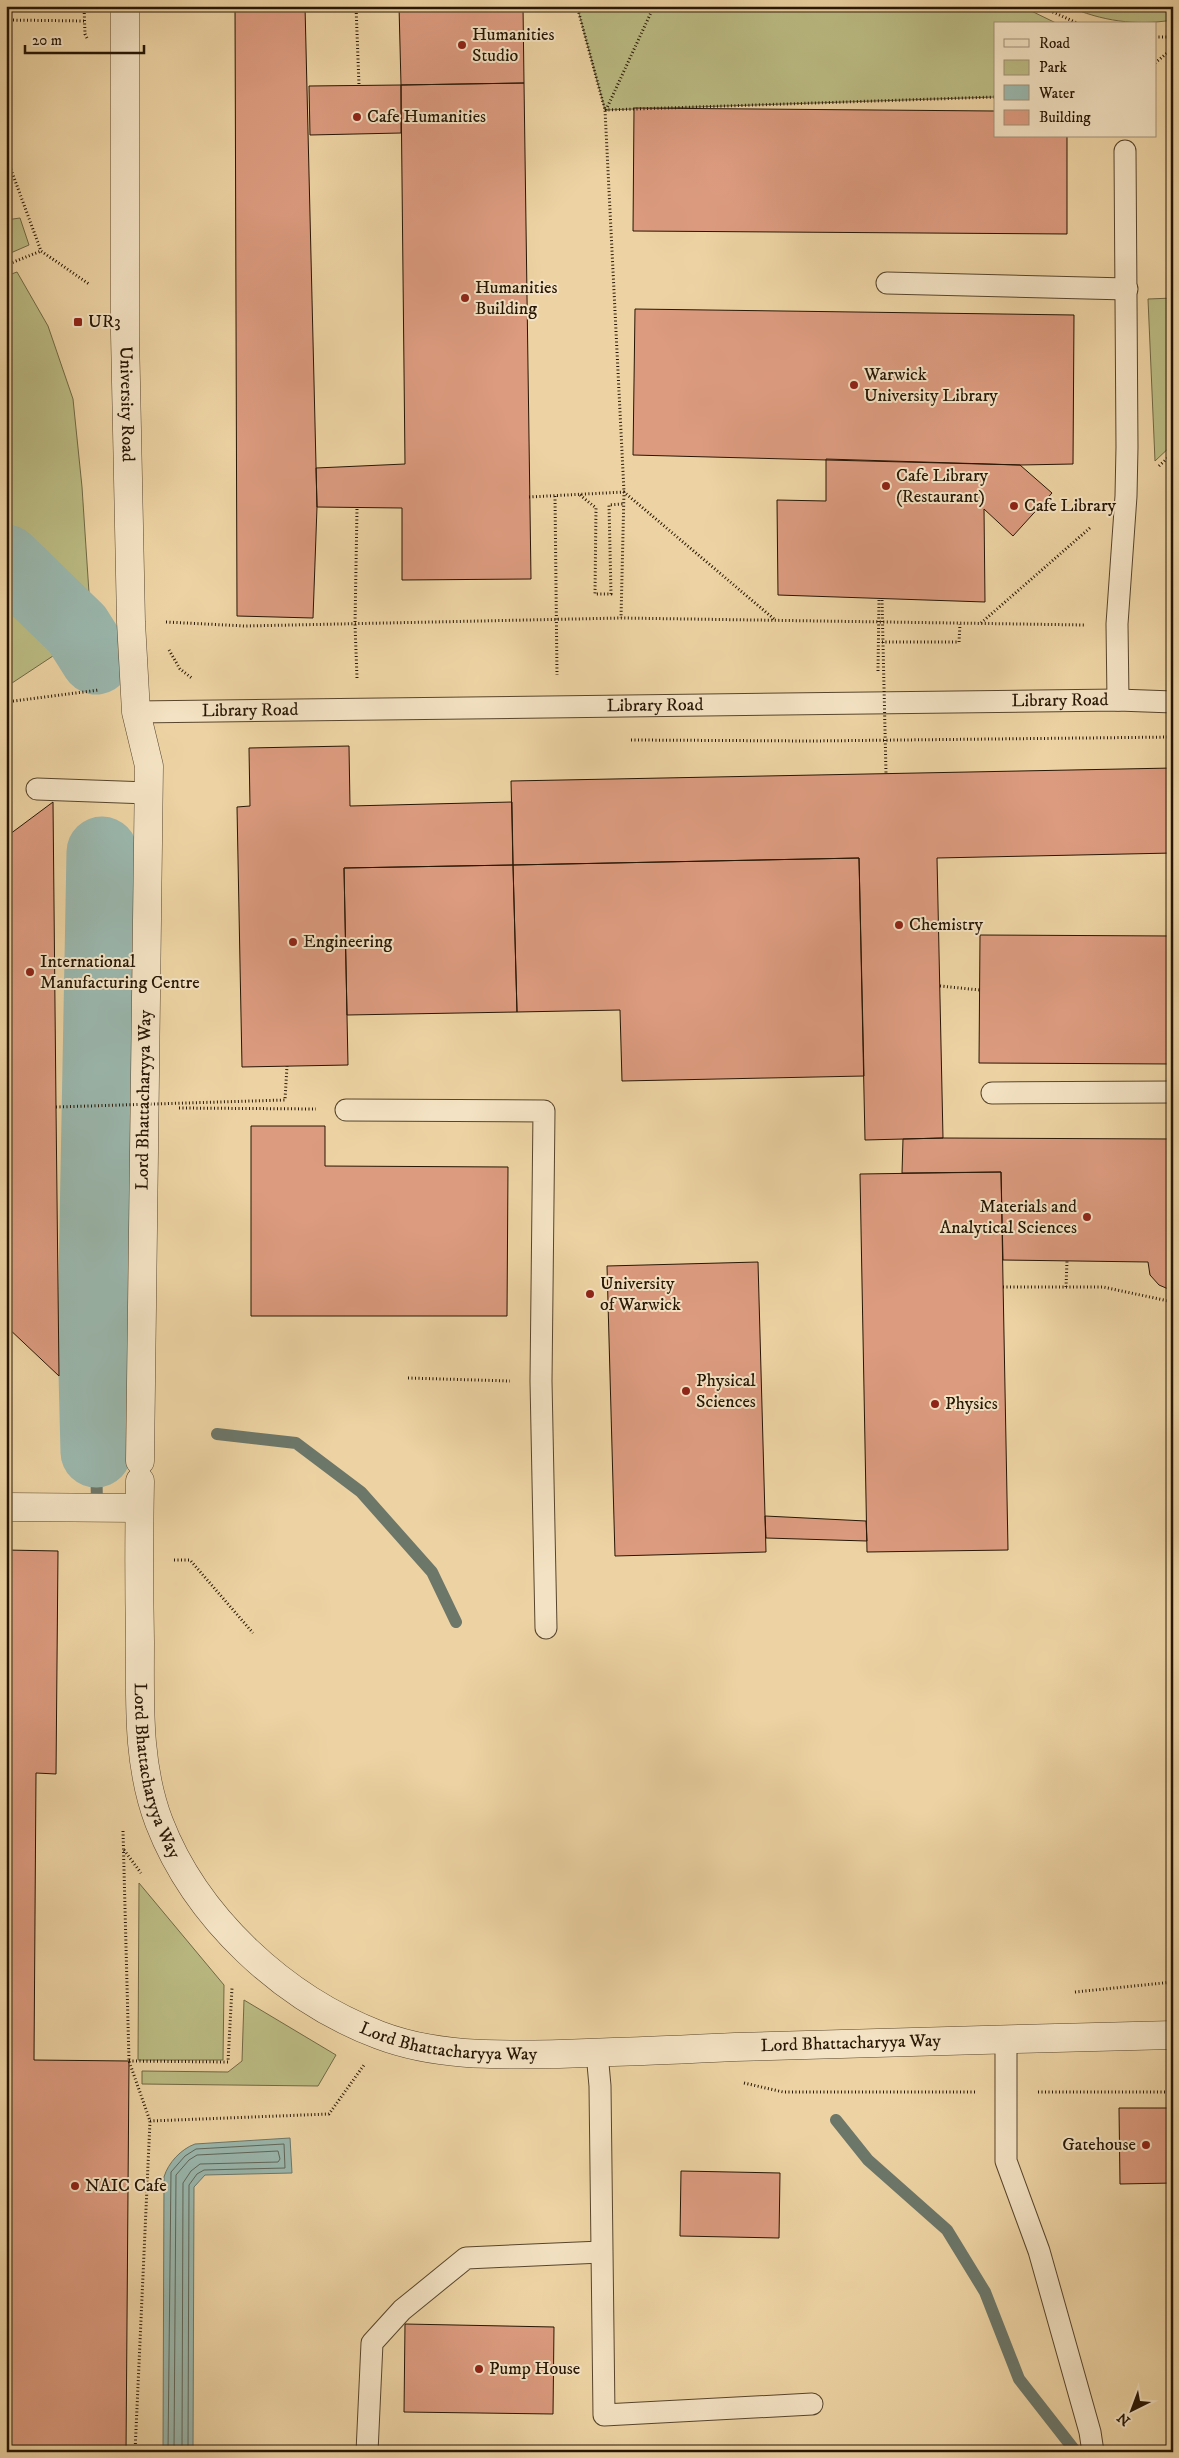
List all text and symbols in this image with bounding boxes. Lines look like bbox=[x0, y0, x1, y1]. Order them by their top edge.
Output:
scale bar bbox=[25, 22, 144, 54]
legend bbox=[994, 22, 1156, 138]
place label: Humanities Studio bbox=[472, 24, 555, 67]
text: 20 m bbox=[32, 31, 62, 50]
text: Road bbox=[1039, 34, 1071, 53]
marker: Humanities Studio bbox=[456, 39, 468, 51]
text: Park bbox=[1039, 58, 1068, 77]
text: Water bbox=[1038, 84, 1075, 103]
place label: Cafe Humanities bbox=[367, 106, 486, 128]
text: Building bbox=[1039, 108, 1091, 127]
marker: Cafe Humanities bbox=[351, 111, 363, 123]
place label: Humanities Building bbox=[475, 277, 558, 320]
marker: Humanities Building bbox=[459, 292, 471, 304]
place label: UR3 bbox=[88, 311, 121, 333]
marker: UR3 bbox=[72, 316, 84, 328]
street label: University Road bbox=[114, 346, 139, 462]
place label: Warwick University Library bbox=[863, 364, 998, 407]
marker: Warwick University Library bbox=[848, 379, 860, 391]
place label: Cafe Library (Restaurant) bbox=[896, 465, 989, 508]
marker: Cafe Library (Restaurant) bbox=[880, 480, 892, 492]
place label: Cafe Library bbox=[1024, 495, 1117, 517]
marker: Cafe Library bbox=[1008, 500, 1020, 512]
street label: Library Road bbox=[1011, 689, 1108, 712]
street label: Library Road bbox=[606, 694, 703, 717]
street label: Library Road bbox=[201, 699, 299, 722]
place label: Chemistry bbox=[909, 914, 983, 936]
marker: Chemistry bbox=[893, 919, 905, 931]
place label: Engineering bbox=[303, 931, 393, 953]
marker: Engineering bbox=[287, 936, 299, 948]
place label: International Manufacturing Centre bbox=[40, 951, 200, 994]
marker: International Manufacturing Centre bbox=[24, 966, 36, 978]
street label: Lord Bhattacharyya Way bbox=[131, 1009, 157, 1190]
place label: Materials and Analytical Sciences bbox=[940, 1196, 1077, 1239]
marker: Materials and Analytical Sciences bbox=[1081, 1211, 1093, 1223]
place label: University of Warwick bbox=[600, 1273, 681, 1316]
marker: University of Warwick bbox=[584, 1288, 596, 1300]
place label: Physical Sciences bbox=[696, 1370, 756, 1413]
marker: Physical Sciences bbox=[680, 1385, 692, 1397]
place label: Physics bbox=[945, 1393, 998, 1415]
marker: Physics bbox=[929, 1398, 941, 1410]
street label: Lord Bhattacharyya Way bbox=[129, 1683, 185, 1863]
street label: Lord Bhattacharyya Way bbox=[356, 2017, 538, 2066]
street label: Lord Bhattacharyya Way bbox=[760, 2030, 942, 2057]
place label: Gatehouse bbox=[1062, 2134, 1136, 2156]
marker: Gatehouse bbox=[1140, 2139, 1152, 2151]
place label: NAIC Cafe bbox=[85, 2175, 167, 2197]
marker: NAIC Cafe bbox=[69, 2180, 81, 2192]
place label: Pump House bbox=[489, 2358, 580, 2380]
marker: Pump House bbox=[473, 2363, 485, 2375]
north arrow bbox=[1106, 2386, 1156, 2436]
text: N bbox=[1113, 2408, 1134, 2429]

